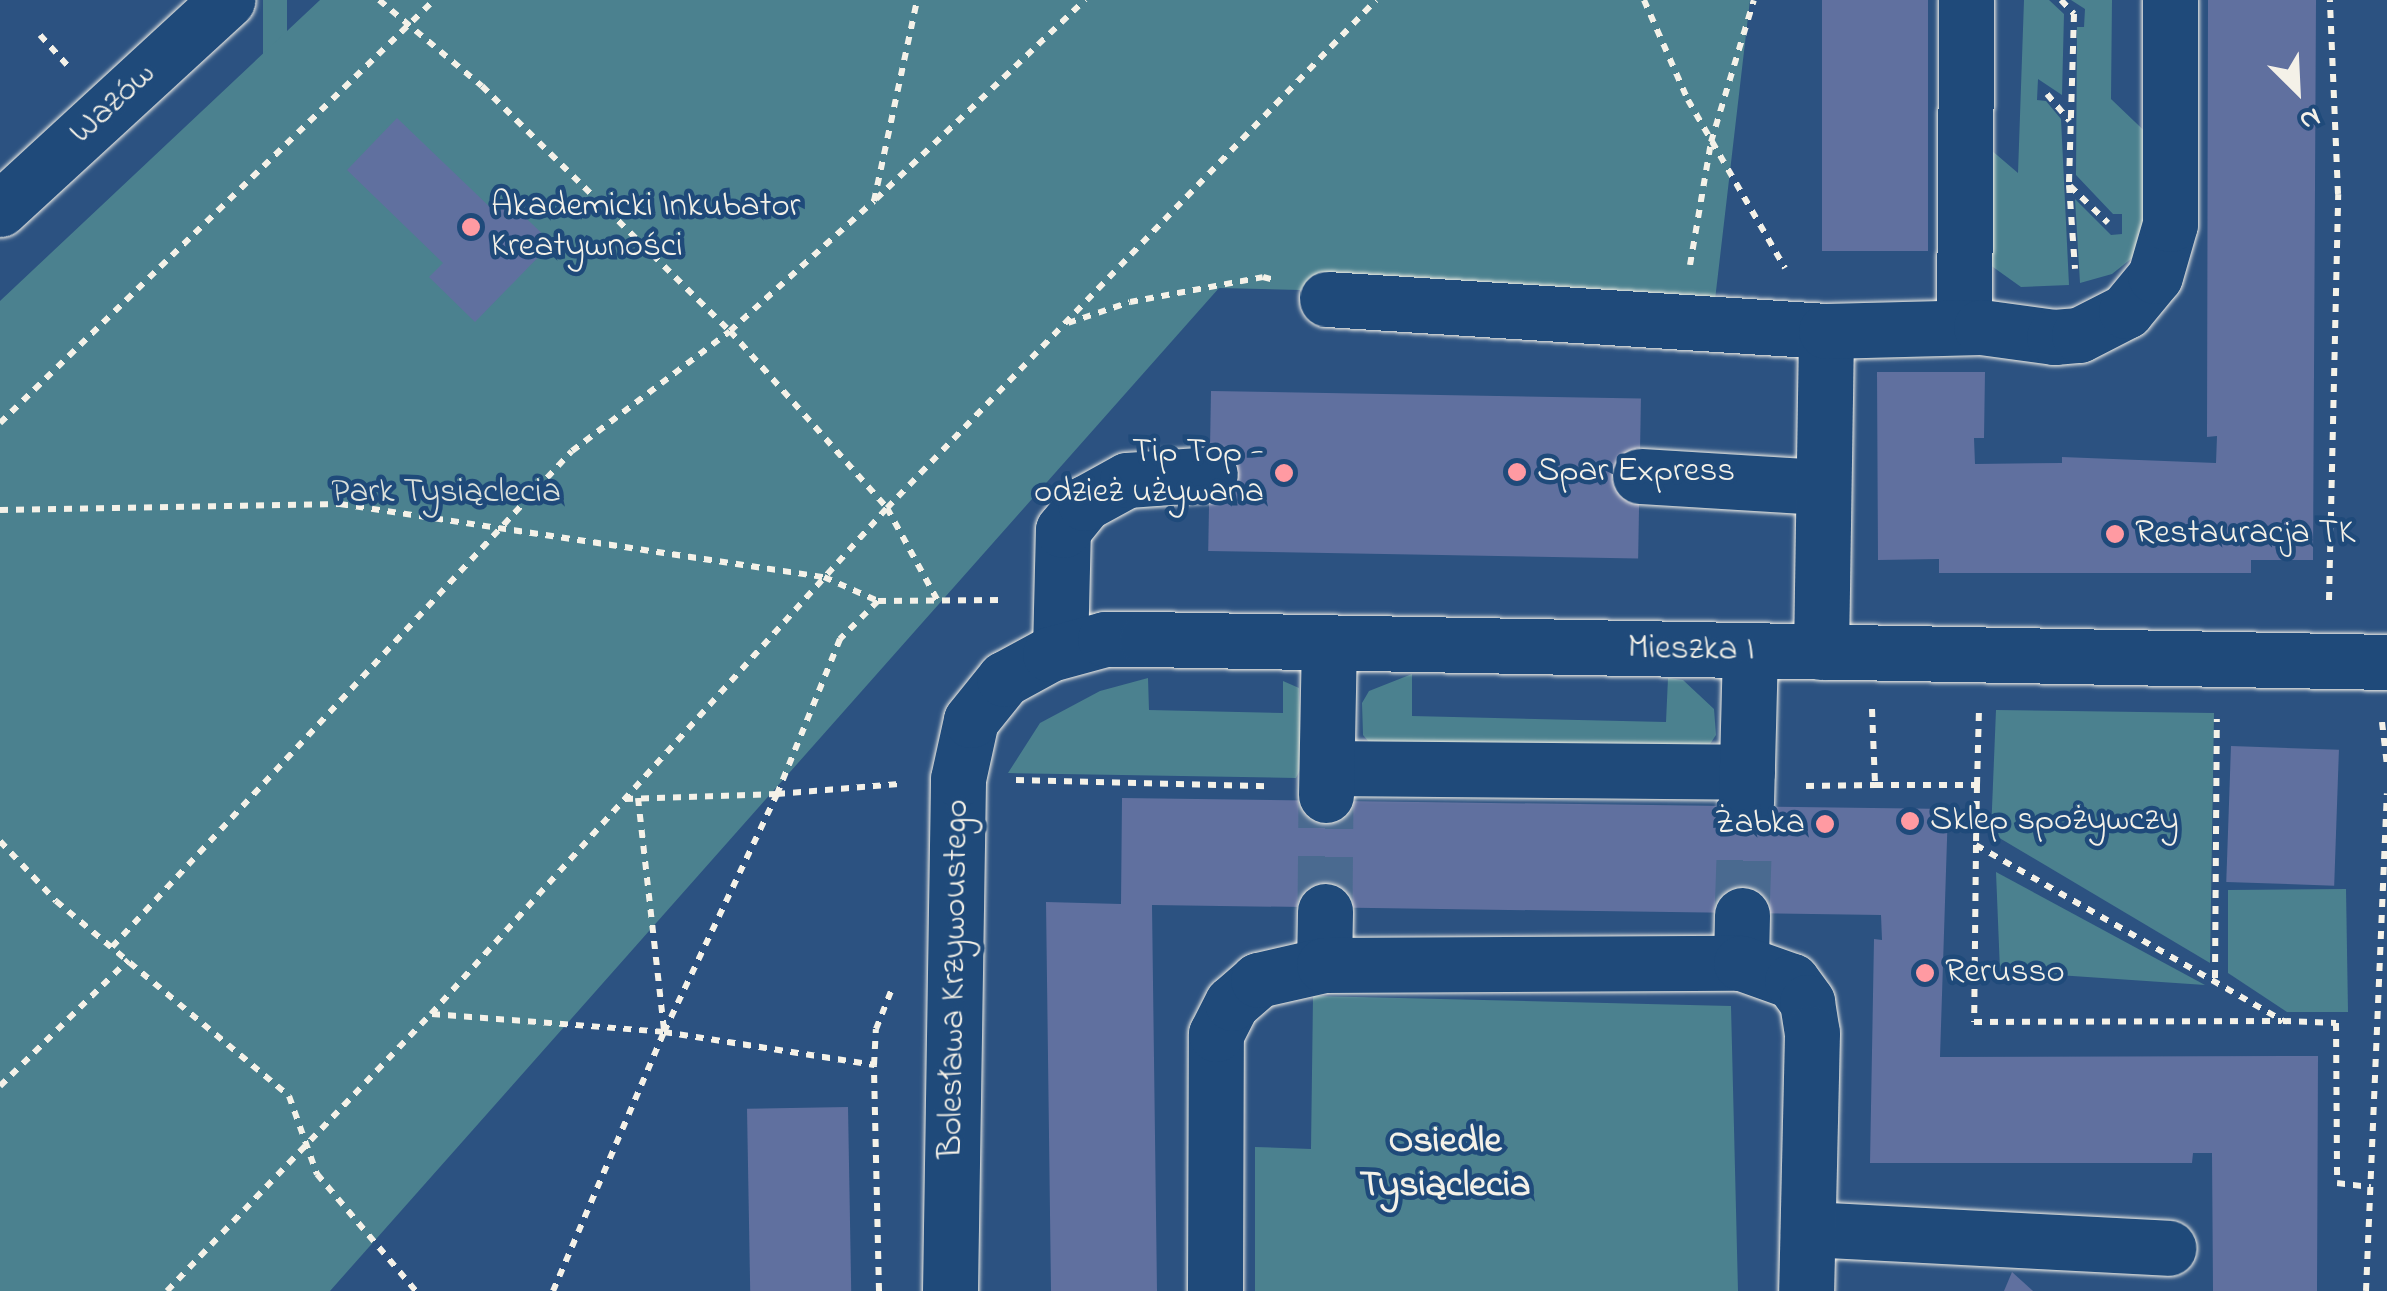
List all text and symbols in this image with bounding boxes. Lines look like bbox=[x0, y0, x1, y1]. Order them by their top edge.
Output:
north arrow bbox=[2247, 40, 2347, 140]
street label: Wazów bbox=[61, 54, 165, 154]
text: N bbox=[2292, 95, 2326, 140]
place label: Akademicki Inkubator Kreatywności bbox=[491, 186, 800, 268]
marker: Akademicki Inkubator Kreatywności bbox=[460, 216, 482, 238]
place label: Tip Top - odzież używana bbox=[1034, 432, 1264, 514]
place label: Spar Express bbox=[1537, 451, 1735, 493]
marker: Spar Express bbox=[1506, 461, 1528, 483]
marker: Tip Top - odzież używana bbox=[1273, 462, 1295, 484]
park label: Park Tysiąclecia bbox=[331, 472, 561, 514]
place label: Restauracja TK bbox=[2135, 513, 2355, 555]
marker: Restauracja TK bbox=[2104, 523, 2126, 545]
street label: Mieszka I bbox=[1627, 628, 1755, 672]
street label: Bolesława Krzywoustego bbox=[931, 799, 979, 1159]
place label: Sklep spożywczy bbox=[1930, 800, 2179, 842]
place label: Żabka bbox=[1715, 803, 1805, 845]
marker: Sklep spożywczy bbox=[1899, 810, 1921, 832]
marker: Żabka bbox=[1814, 813, 1836, 835]
place label: Rerusso bbox=[1945, 952, 2065, 994]
marker: Rerusso bbox=[1914, 962, 1936, 984]
district label: Osiedle Tysiąclecia bbox=[1359, 1120, 1531, 1210]

